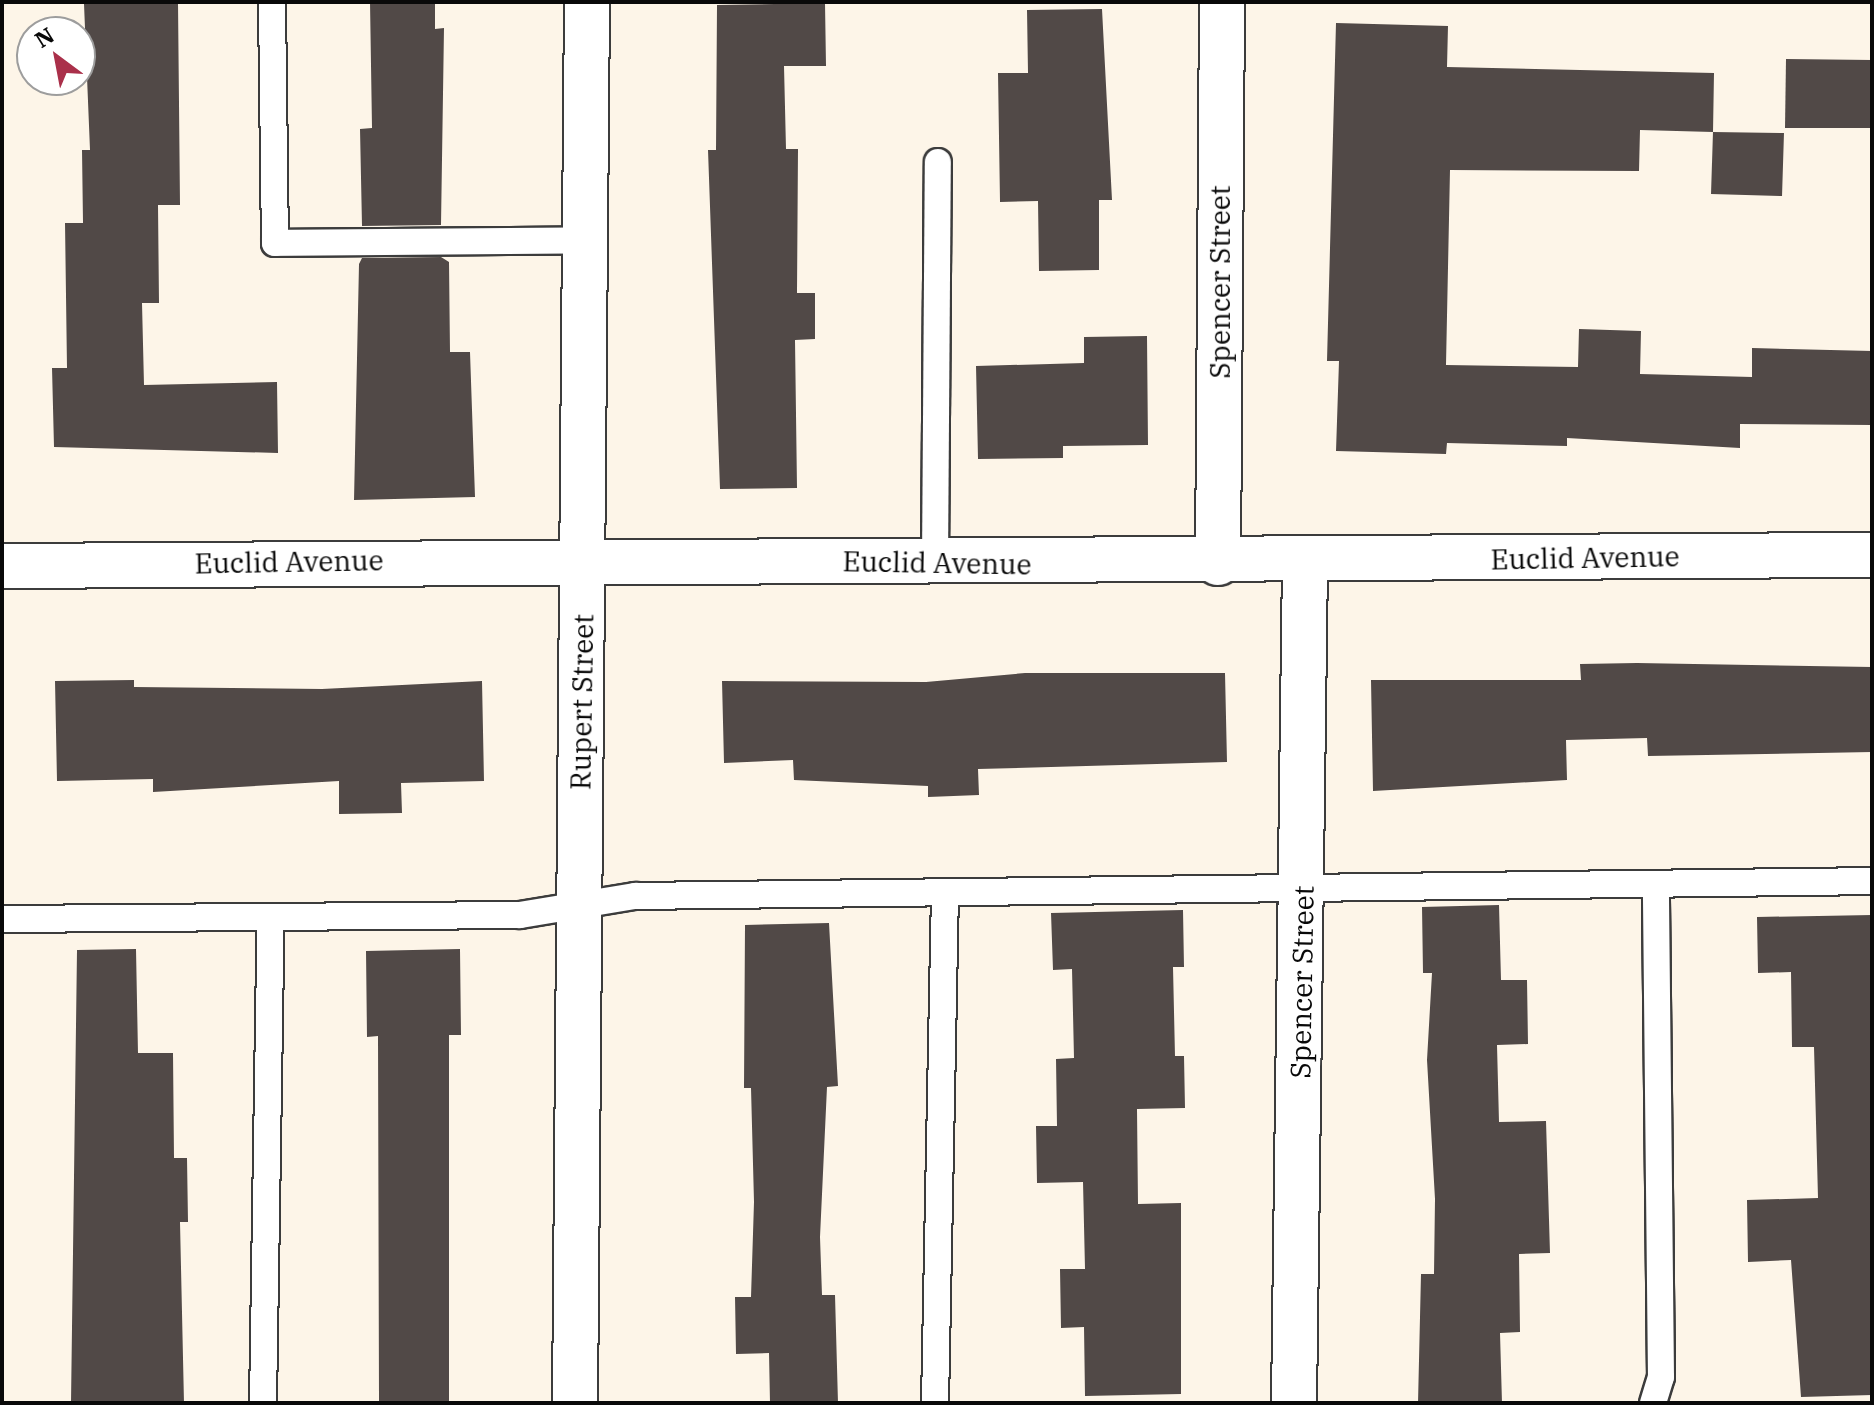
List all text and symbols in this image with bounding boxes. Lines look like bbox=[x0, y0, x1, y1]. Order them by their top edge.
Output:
north arrow bbox=[16, 16, 96, 96]
text: N bbox=[29, 20, 59, 54]
street label: Spencer Street bbox=[1203, 185, 1237, 379]
street label: Euclid Avenue bbox=[1490, 540, 1680, 576]
street label: Euclid Avenue bbox=[194, 544, 384, 580]
street label: Euclid Avenue bbox=[842, 545, 1032, 581]
street label: Rupert Street bbox=[564, 614, 600, 790]
street label: Spencer Street bbox=[1284, 885, 1320, 1079]

